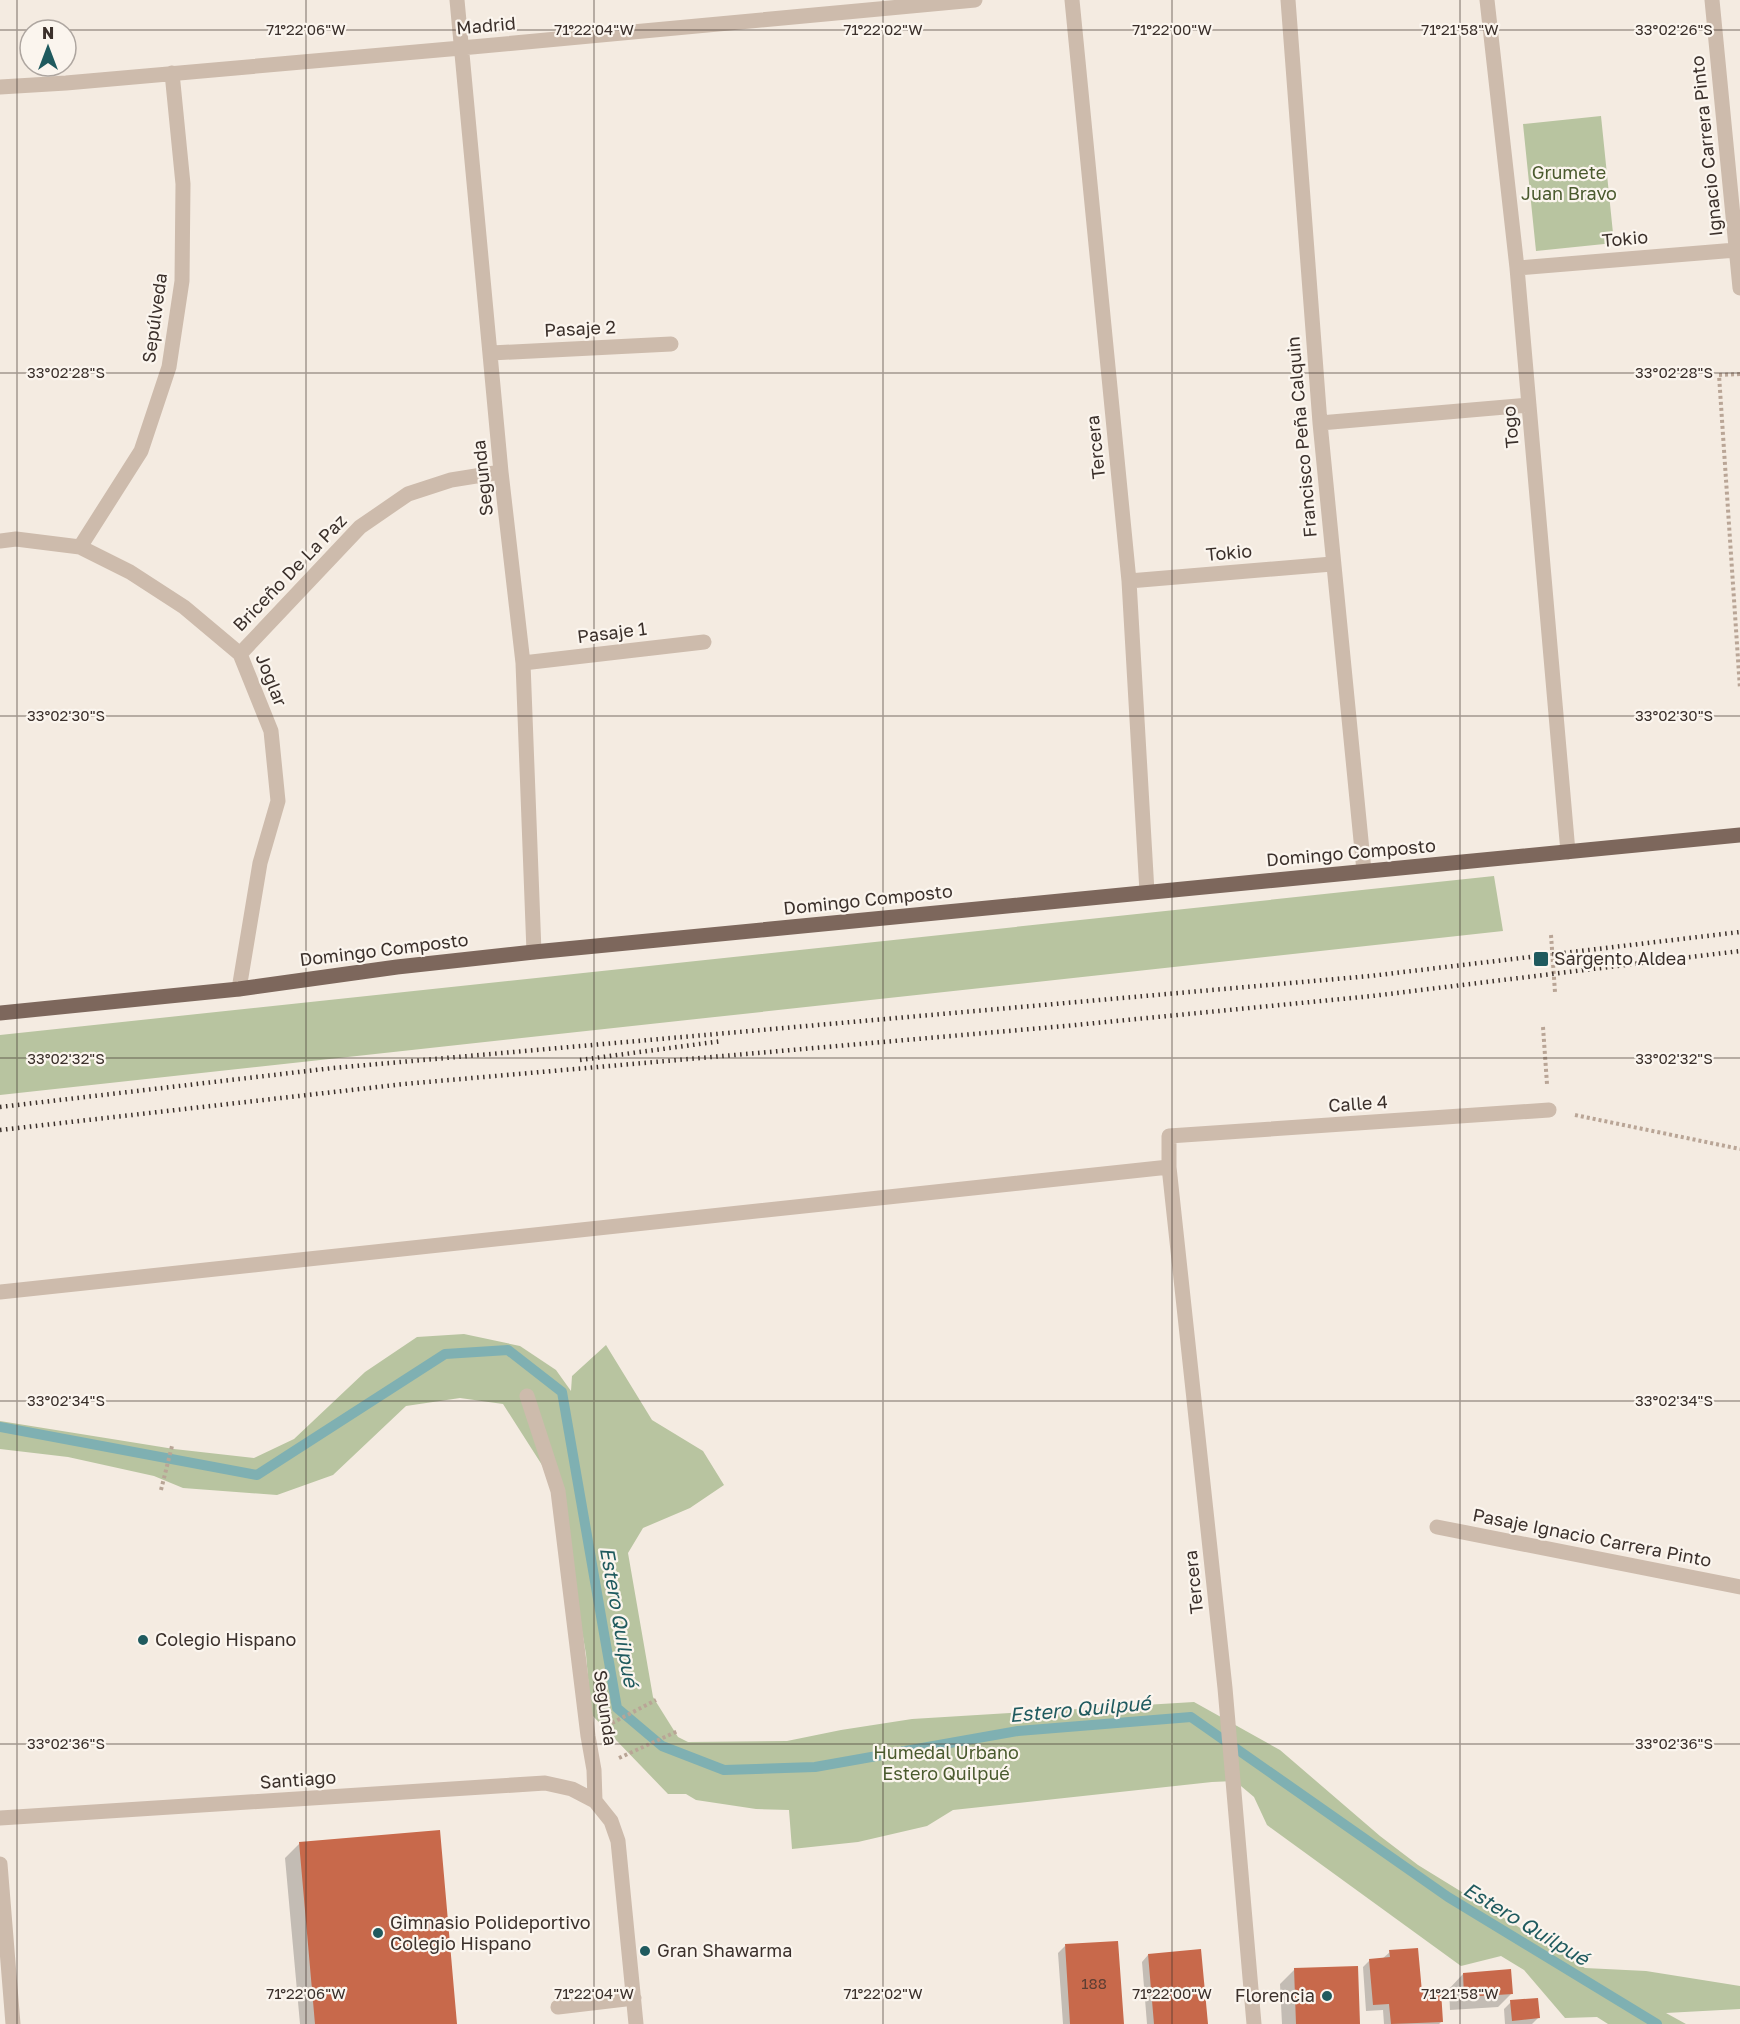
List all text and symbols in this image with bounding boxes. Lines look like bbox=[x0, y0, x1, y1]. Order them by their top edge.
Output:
street label: Madrid bbox=[455, 11, 517, 39]
north arrow bbox=[18, 18, 78, 78]
text: 71°22'06"W bbox=[266, 20, 346, 38]
text: 71°22'04"W bbox=[554, 20, 634, 38]
text: 71°22'02"W bbox=[843, 20, 923, 38]
text: 71°22'00"W bbox=[1132, 20, 1212, 38]
text: 71°21'58"W bbox=[1421, 20, 1499, 38]
text: 33°02'26"S bbox=[1635, 20, 1713, 38]
text: N bbox=[42, 23, 54, 43]
street label: Ignacio Carrera Pinto bbox=[1686, 55, 1726, 238]
park label: Grumete Juan Bravo bbox=[1521, 161, 1617, 204]
street label: Tokio bbox=[1601, 225, 1649, 251]
street label: Sepúlveda bbox=[137, 271, 171, 364]
street label: Pasaje 2 bbox=[544, 315, 616, 341]
street label: Francisco Peña Calquin bbox=[1281, 336, 1321, 539]
text: 33°02'28"S bbox=[27, 363, 105, 381]
text: 33°02'28"S bbox=[1635, 363, 1713, 381]
street label: Togo bbox=[1497, 405, 1523, 449]
street label: Tercera bbox=[1081, 414, 1109, 480]
street label: Segunda bbox=[467, 439, 497, 517]
street label: Briceño De La Paz bbox=[228, 509, 351, 635]
street label: Tokio bbox=[1205, 539, 1253, 565]
street label: Pasaje 1 bbox=[576, 617, 648, 647]
street label: Joglar bbox=[251, 650, 292, 709]
text: 33°02'30"S bbox=[27, 706, 105, 724]
text: 33°02'30"S bbox=[1635, 706, 1713, 724]
street label: Domingo Composto bbox=[1265, 834, 1437, 870]
street label: Domingo Composto bbox=[782, 879, 954, 919]
street label: Domingo Composto bbox=[298, 928, 470, 970]
place label: Sargento Aldea bbox=[1554, 947, 1686, 969]
marker: Sargento Aldea bbox=[1532, 950, 1550, 968]
text: 33°02'32"S bbox=[27, 1049, 105, 1067]
text: 33°02'32"S bbox=[1635, 1049, 1713, 1067]
street label: Calle 4 bbox=[1327, 1090, 1388, 1116]
text: 33°02'34"S bbox=[27, 1391, 105, 1409]
text: 33°02'34"S bbox=[1635, 1391, 1713, 1409]
street label: Pasaje Ignacio Carrera Pinto bbox=[1471, 1503, 1713, 1571]
water label: Estero Quilpué bbox=[596, 1545, 645, 1691]
street label: Tercera bbox=[1179, 1549, 1207, 1615]
place label: Colegio Hispano bbox=[155, 1628, 296, 1650]
marker: Colegio Hispano bbox=[136, 1633, 150, 1647]
street label: Segunda bbox=[590, 1669, 622, 1747]
water label: Estero Quilpué bbox=[1008, 1690, 1154, 1726]
text: 33°02'36"S bbox=[27, 1734, 105, 1752]
text: 33°02'36"S bbox=[1635, 1734, 1713, 1752]
park label: Humedal Urbano Estero Quilpué bbox=[873, 1741, 1019, 1784]
street label: Santiago bbox=[259, 1765, 337, 1793]
water label: Estero Quilpué bbox=[1460, 1876, 1595, 1971]
place label: Gimnasio Polideportivo Colegio Hispano bbox=[390, 1911, 591, 1954]
marker: Gimnasio Polideportivo Colegio Hispano bbox=[371, 1926, 385, 1940]
place label: Gran Shawarma bbox=[657, 1939, 792, 1961]
marker: Gran Shawarma bbox=[638, 1944, 652, 1958]
house number: 188 bbox=[1081, 1974, 1107, 1992]
text: 71°22'06"W bbox=[266, 1984, 346, 2002]
text: 71°22'04"W bbox=[554, 1984, 634, 2002]
text: 71°22'02"W bbox=[843, 1984, 923, 2002]
text: 71°22'00"W bbox=[1132, 1984, 1212, 2002]
place label: Florencia bbox=[1235, 1984, 1315, 2006]
text: 71°21'58"W bbox=[1421, 1984, 1499, 2002]
marker: Florencia bbox=[1320, 1989, 1334, 2003]

